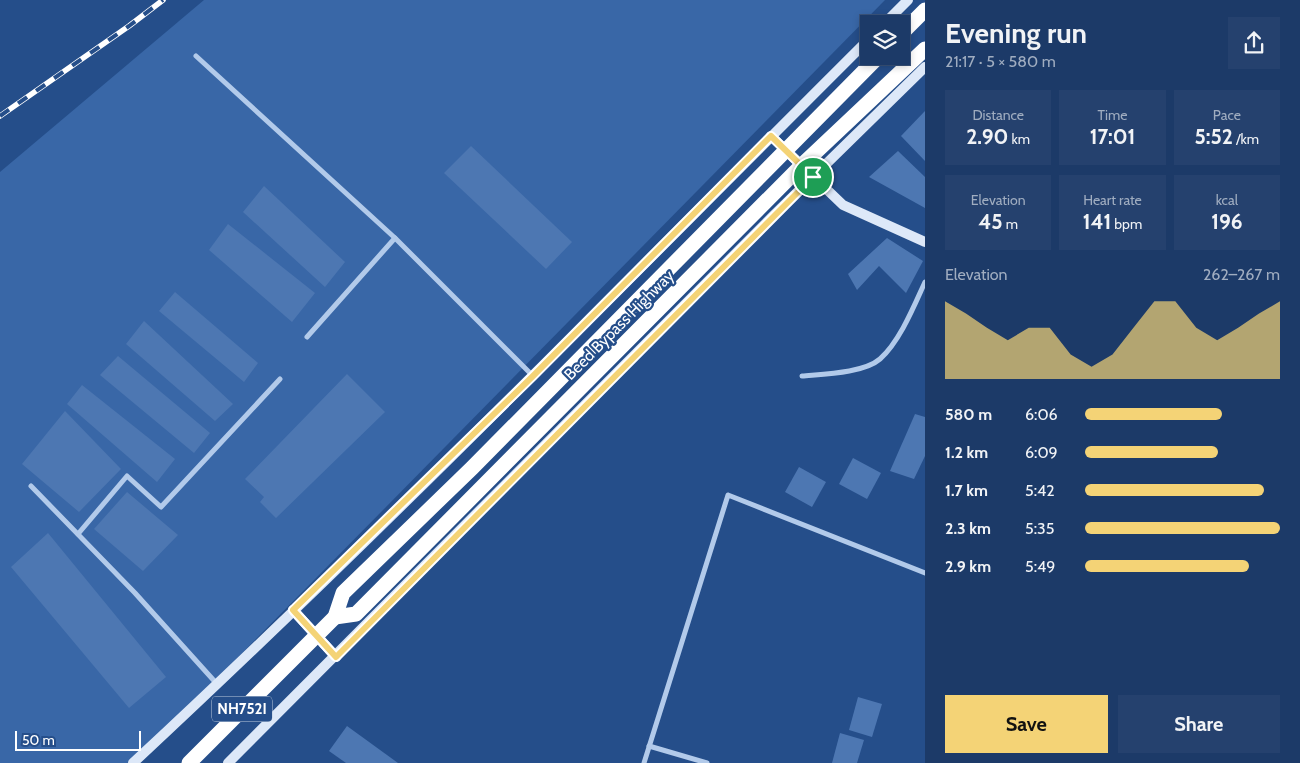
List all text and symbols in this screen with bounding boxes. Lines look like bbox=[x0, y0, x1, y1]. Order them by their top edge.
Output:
map controls bbox=[860, 15, 910, 65]
button: layers bbox=[860, 15, 910, 65]
text: Evening run bbox=[945, 16, 1087, 50]
button: share bbox=[1228, 17, 1280, 69]
text: 21:17 · 5 × 580 m bbox=[945, 52, 1056, 71]
text: Distance bbox=[972, 106, 1024, 124]
text: Time bbox=[1098, 106, 1127, 124]
text: Pace bbox=[1213, 106, 1241, 124]
text: 2.90 bbox=[966, 124, 1008, 149]
text: 17:01 bbox=[1090, 124, 1135, 149]
text: 5:52 bbox=[1195, 124, 1233, 149]
text: km bbox=[1008, 130, 1030, 148]
text: /km bbox=[1233, 130, 1259, 148]
pin bbox=[792, 156, 834, 198]
icon: arrive bbox=[799, 163, 827, 191]
text: Elevation bbox=[971, 191, 1026, 209]
text: Heart rate bbox=[1083, 191, 1142, 209]
text: kcal bbox=[1216, 191, 1238, 209]
text: 45 bbox=[978, 209, 1003, 234]
text: 141 bbox=[1083, 209, 1111, 234]
text: 196 bbox=[1211, 209, 1243, 234]
text: m bbox=[1003, 215, 1018, 233]
text: bpm bbox=[1111, 215, 1142, 233]
text: Elevation bbox=[945, 265, 1008, 284]
text: 262–267 m bbox=[1203, 265, 1280, 284]
street label: Beed Bypass Highway bbox=[560, 266, 678, 384]
text: 580 m bbox=[945, 405, 992, 424]
text: 6:06 bbox=[1025, 405, 1058, 424]
text: 1.2 km bbox=[945, 443, 988, 462]
text: 6:09 bbox=[1025, 443, 1058, 462]
text: 1.7 km bbox=[945, 481, 988, 500]
text: 5:42 bbox=[1025, 481, 1055, 500]
text: 2.3 km bbox=[945, 519, 991, 538]
text: 5:35 bbox=[1025, 519, 1054, 538]
text: 2.9 km bbox=[945, 557, 991, 576]
text: 5:49 bbox=[1025, 557, 1055, 576]
button: Save bbox=[945, 695, 1108, 753]
button: Share bbox=[1118, 695, 1280, 753]
road number: NH752I bbox=[212, 696, 272, 722]
scale bar bbox=[15, 728, 141, 751]
text: 50 m bbox=[22, 731, 55, 749]

